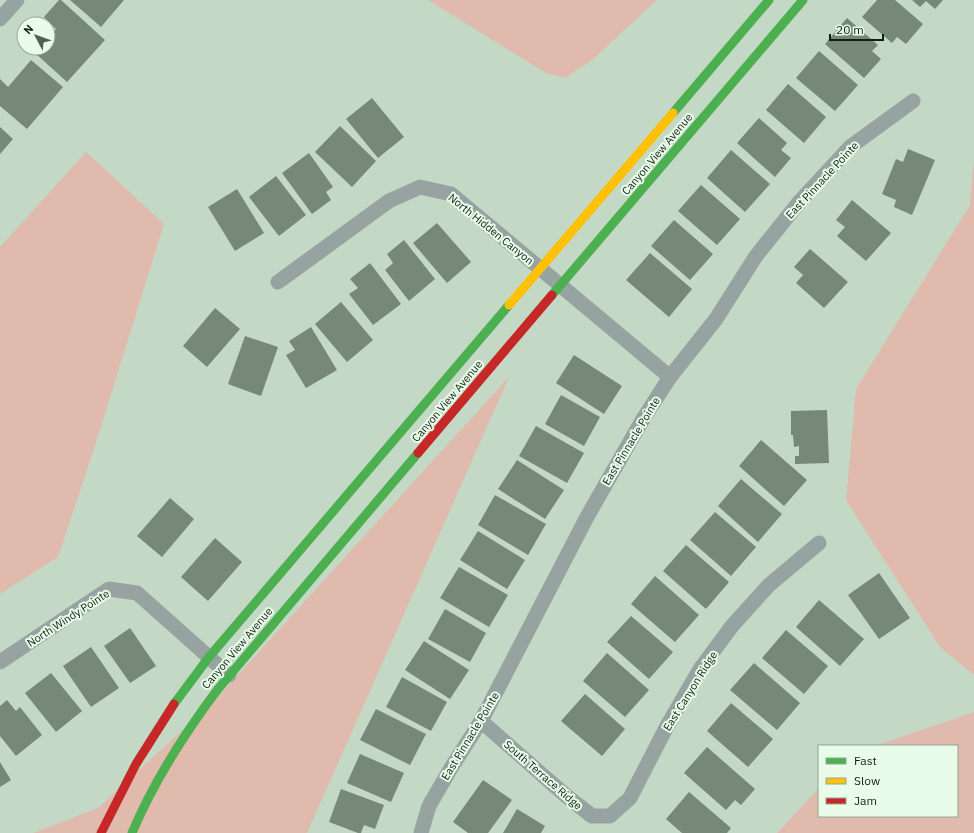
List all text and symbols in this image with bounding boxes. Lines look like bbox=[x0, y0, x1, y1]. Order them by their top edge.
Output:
north arrow bbox=[16, 16, 56, 56]
scale bar bbox=[830, 16, 883, 42]
text: N bbox=[21, 22, 36, 37]
text: 20 m bbox=[836, 22, 864, 37]
street label: Canyon View Avenue bbox=[619, 110, 695, 198]
street label: East Pinnacle Pointe bbox=[783, 138, 861, 222]
street label: North Hidden Canyon bbox=[446, 190, 536, 268]
street label: Canyon View Avenue bbox=[409, 357, 485, 445]
street label: East Pinnacle Pointe bbox=[599, 394, 663, 488]
street label: North Windy Pointe bbox=[24, 586, 112, 650]
street label: Canyon View Avenue bbox=[199, 604, 275, 692]
street label: East Canyon Ridge bbox=[660, 649, 720, 733]
street label: East Pinnacle Pointe bbox=[438, 689, 502, 783]
street label: South Terrace Ridge bbox=[501, 737, 585, 813]
legend bbox=[818, 745, 958, 817]
text: Fast bbox=[854, 753, 877, 768]
text: Slow bbox=[854, 773, 880, 788]
text: Jam bbox=[854, 793, 877, 808]

